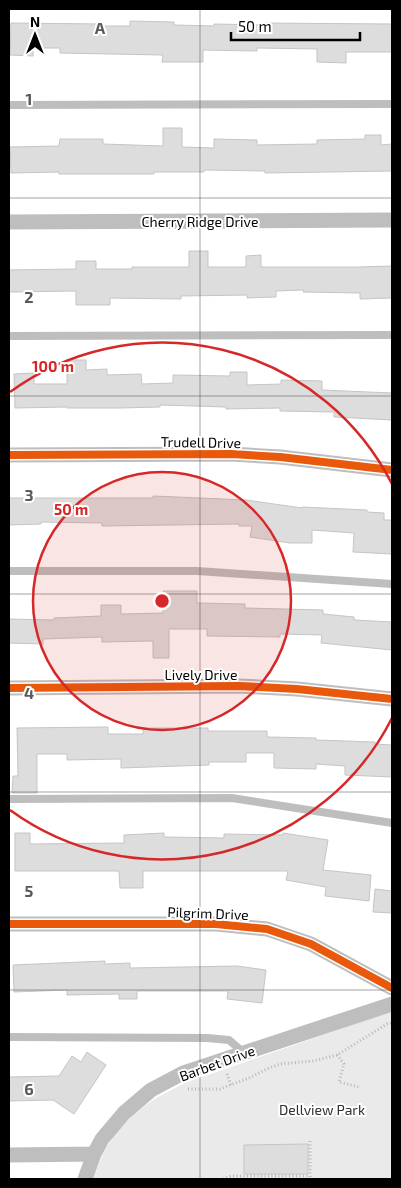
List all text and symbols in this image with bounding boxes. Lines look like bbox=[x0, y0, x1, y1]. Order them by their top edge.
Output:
north arrow bbox=[10, 10, 60, 60]
scale bar bbox=[231, 10, 360, 42]
text: N bbox=[30, 13, 40, 30]
text: 50 m bbox=[238, 17, 272, 35]
text: A bbox=[95, 18, 106, 37]
text: 1 bbox=[26, 89, 32, 108]
street label: Cherry Ridge Drive bbox=[142, 213, 258, 230]
text: 2 bbox=[24, 287, 34, 306]
text: 100 m bbox=[32, 357, 74, 375]
street label: Trudell Drive bbox=[161, 433, 241, 451]
text: 3 bbox=[24, 485, 34, 504]
text: 50 m bbox=[54, 500, 88, 518]
centre of rings bbox=[153, 592, 171, 610]
street label: Lively Drive bbox=[165, 666, 237, 683]
text: 4 bbox=[24, 683, 34, 702]
text: 5 bbox=[25, 881, 34, 900]
street label: Pilgrim Drive bbox=[167, 903, 249, 923]
street label: Barbet Drive bbox=[177, 1041, 257, 1085]
text: 6 bbox=[24, 1079, 34, 1098]
park label: Dellview Park bbox=[279, 1101, 365, 1118]

